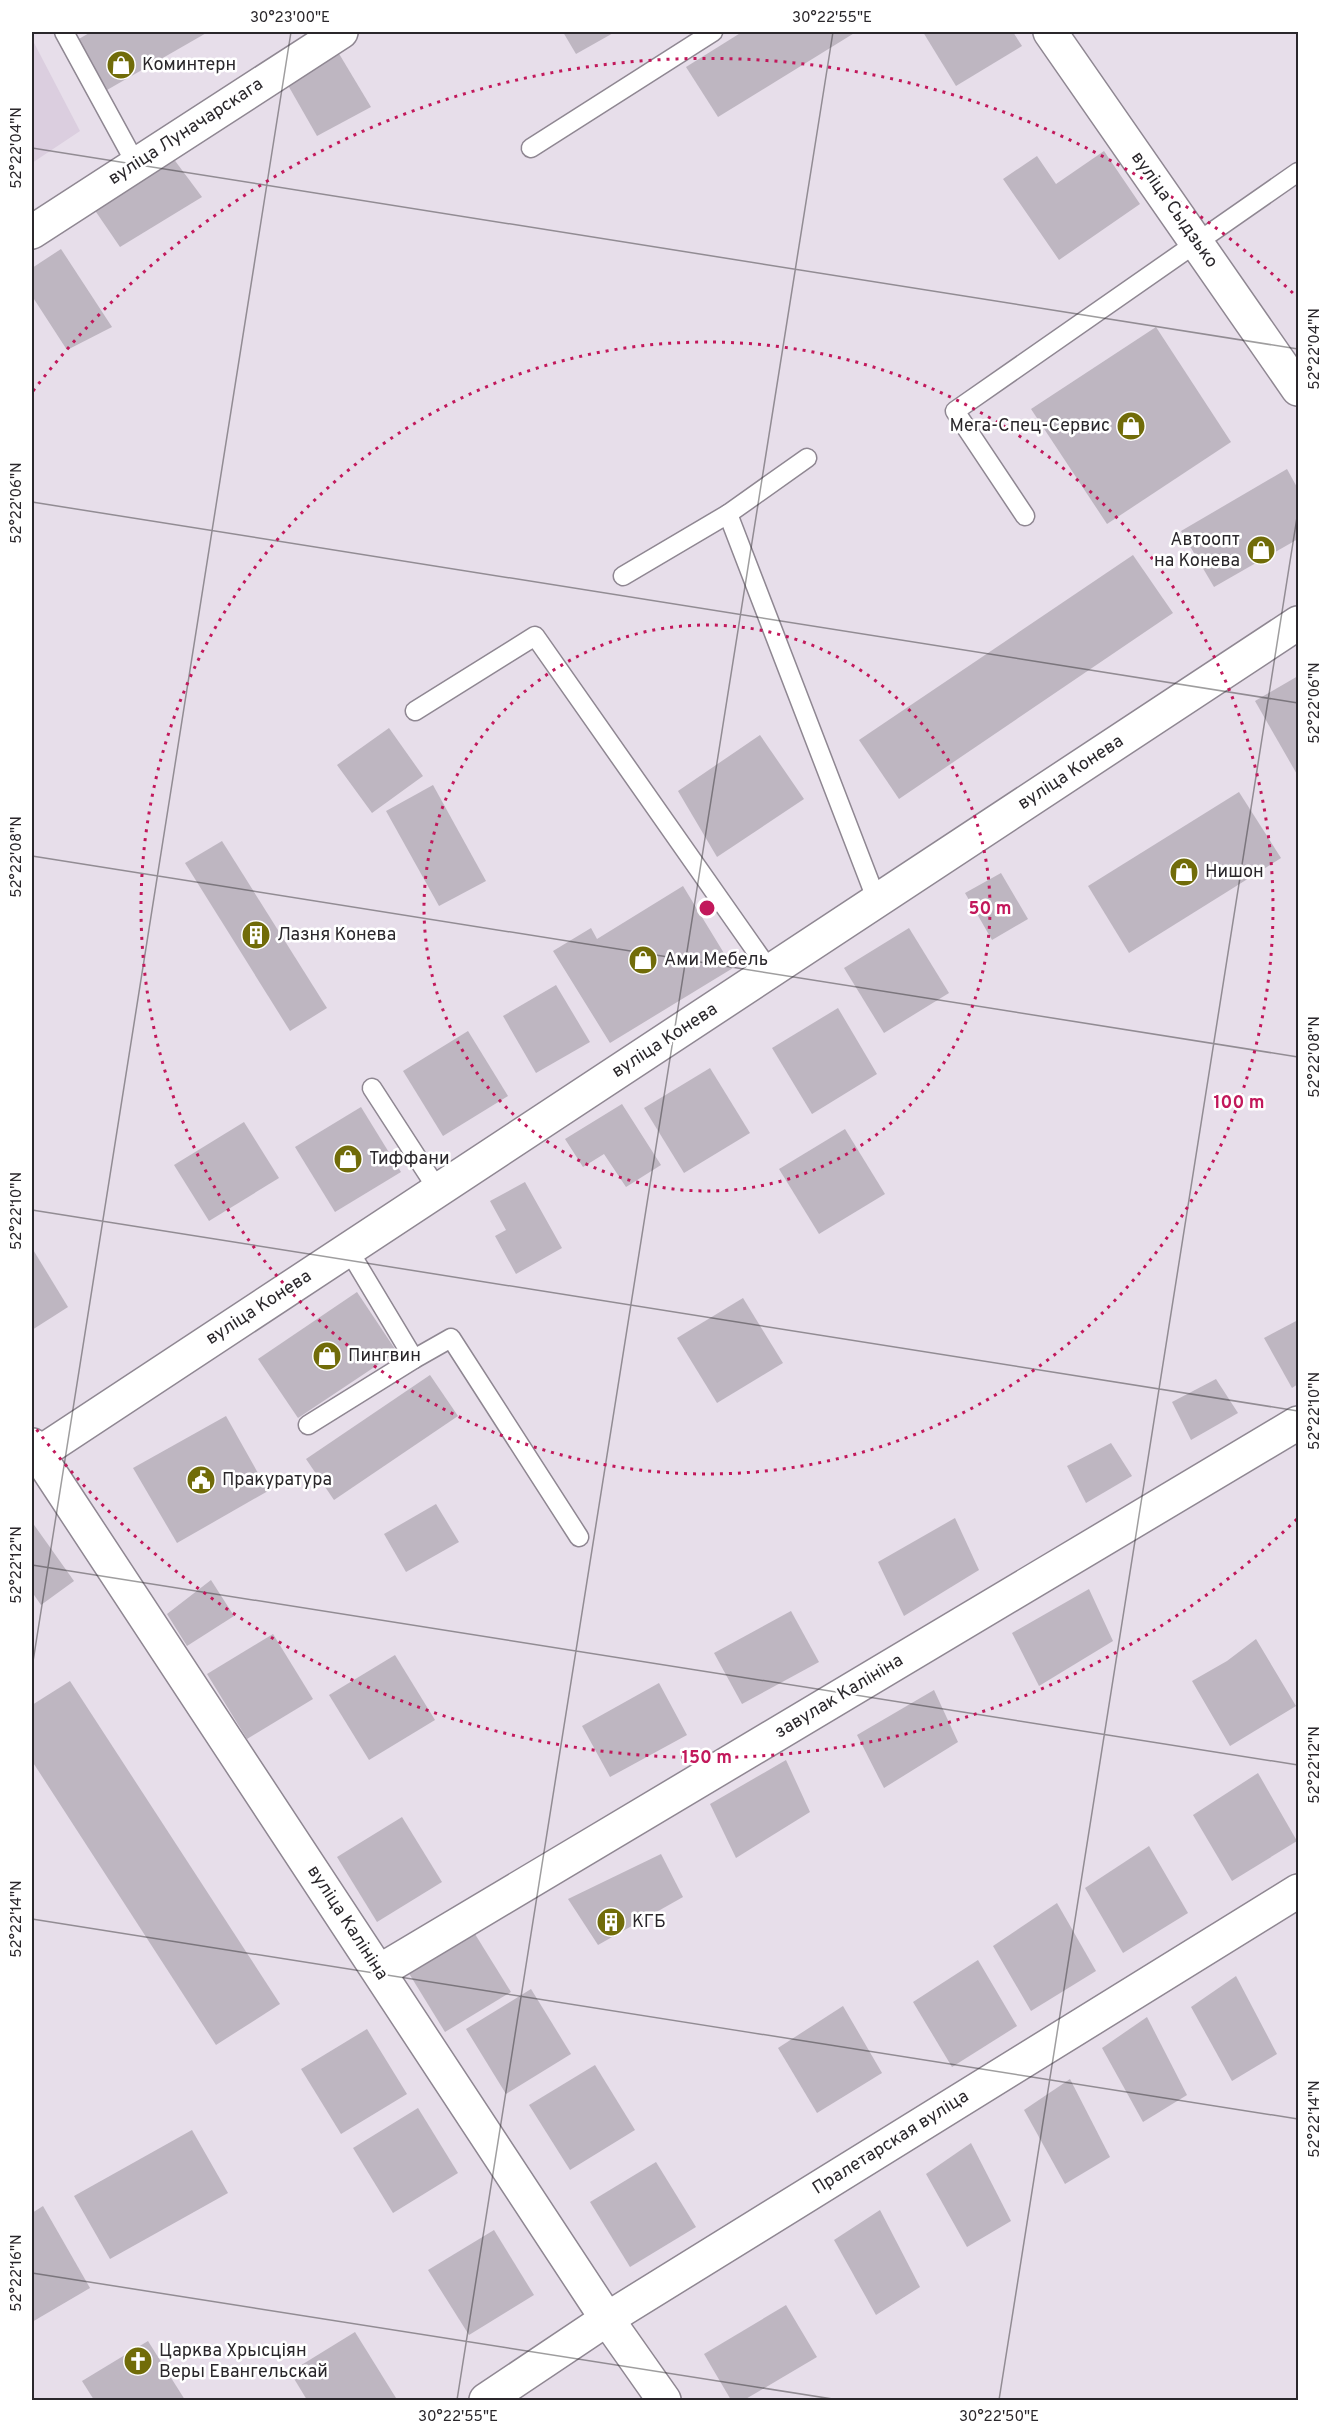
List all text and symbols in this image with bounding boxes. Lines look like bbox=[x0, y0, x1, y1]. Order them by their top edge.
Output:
text: 30°23'00"E bbox=[250, 9, 330, 28]
text: 30°22'55"E bbox=[792, 9, 872, 28]
shop icon: Коминтерн bbox=[105, 49, 137, 81]
place label: Коминтерн bbox=[142, 54, 236, 77]
street label: вуліца Луначарскага bbox=[104, 73, 268, 191]
text: 52°22'04"N bbox=[8, 107, 27, 189]
street label: вуліца Сыдзько bbox=[1125, 147, 1223, 273]
text: 52°22'04"N bbox=[1306, 308, 1325, 390]
shop icon: Мега-Спец-Сервис bbox=[1115, 410, 1147, 442]
place label: Мега-Спец-Сервис bbox=[949, 415, 1110, 438]
text: 52°22'06"N bbox=[8, 462, 27, 544]
place label: Автоопт на Конева bbox=[1154, 529, 1240, 573]
shop icon: Автоопт на Конева bbox=[1245, 534, 1277, 566]
text: 52°22'06"N bbox=[1306, 662, 1325, 744]
street label: вуліца Конева bbox=[1014, 730, 1128, 816]
text: 52°22'08"N bbox=[8, 816, 27, 898]
shop icon: Нишон bbox=[1168, 856, 1200, 888]
place label: Нишон bbox=[1205, 861, 1264, 884]
centre of rings bbox=[697, 898, 717, 918]
text: 50 m bbox=[968, 898, 1012, 921]
building icon: Лазня Конева bbox=[240, 919, 272, 951]
place label: Лазня Конева bbox=[277, 924, 396, 947]
shop icon: Ами Мебель bbox=[627, 944, 659, 976]
place label: Ами Мебель bbox=[664, 949, 768, 972]
street label: вуліца Конева bbox=[608, 998, 722, 1084]
text: 52°22'08"N bbox=[1306, 1016, 1325, 1098]
text: 100 m bbox=[1213, 1092, 1265, 1115]
shop icon: Тиффани bbox=[332, 1143, 364, 1175]
place label: Тиффани bbox=[369, 1148, 449, 1171]
text: 52°22'10"N bbox=[8, 1172, 27, 1250]
street label: вуліца Конева bbox=[202, 1265, 316, 1351]
shop icon: Пингвин bbox=[311, 1340, 343, 1372]
place label: Пингвин bbox=[348, 1345, 421, 1368]
text: 52°22'10"N bbox=[1306, 1372, 1325, 1450]
public building icon: Пракуратура bbox=[185, 1464, 217, 1496]
place label: Пракуратура bbox=[222, 1469, 332, 1492]
text: 52°22'12"N bbox=[8, 1526, 27, 1604]
street label: завулак Калініна bbox=[770, 1649, 908, 1745]
text: 52°22'12"N bbox=[1306, 1726, 1325, 1804]
text: 150 m bbox=[682, 1747, 732, 1770]
street label: вуліца Калініна bbox=[301, 1861, 393, 1985]
text: 52°22'14"N bbox=[8, 1880, 27, 1958]
building icon: КГБ bbox=[595, 1906, 627, 1938]
place label: КГБ bbox=[632, 1911, 666, 1934]
text: 52°22'14"N bbox=[1306, 2080, 1325, 2158]
street label: Пралетарская вуліца bbox=[809, 2086, 973, 2200]
text: 52°22'16"N bbox=[8, 2234, 27, 2312]
place label: Царква Хрысціян Веры Евангельскай bbox=[159, 2340, 328, 2384]
church icon: Царква Хрысціян Веры Евангельскай bbox=[122, 2345, 154, 2377]
text: 30°22'55"E bbox=[418, 2408, 498, 2427]
text: 30°22'50"E bbox=[959, 2408, 1039, 2427]

